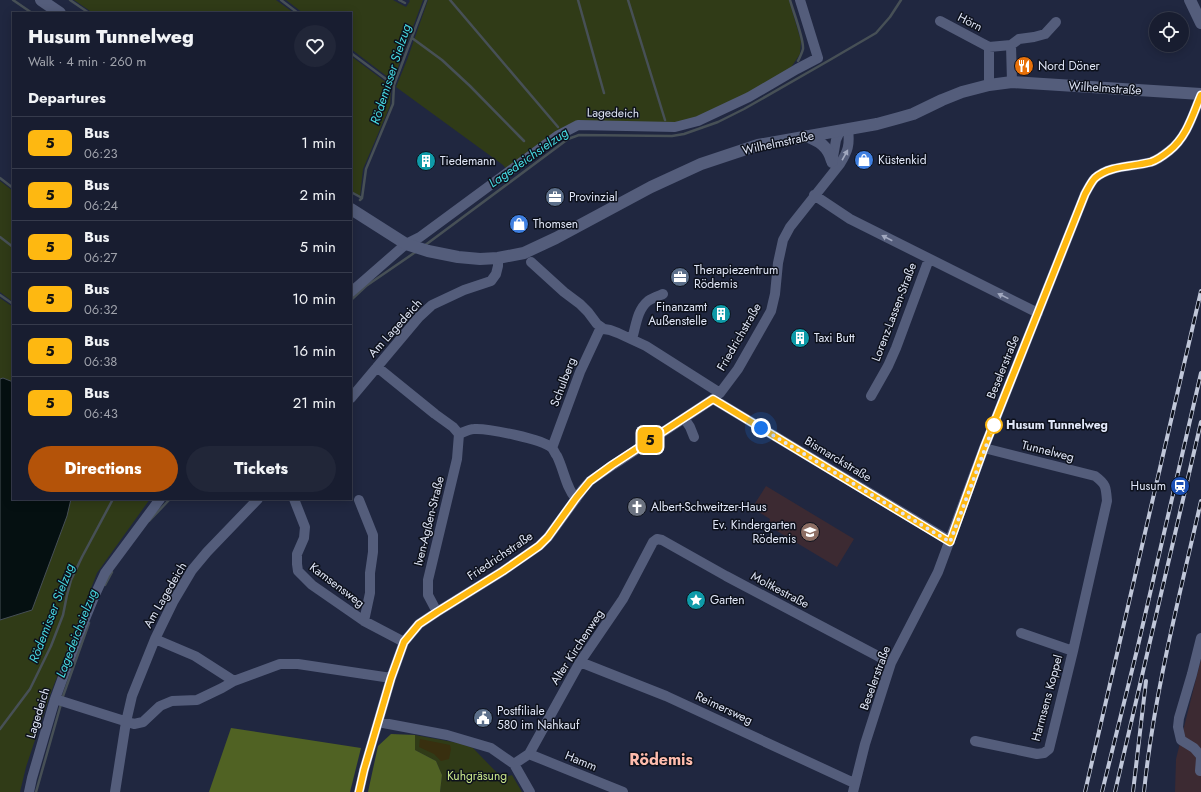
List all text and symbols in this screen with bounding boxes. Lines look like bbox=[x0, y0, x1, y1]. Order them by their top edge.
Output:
street label: Hörn bbox=[955, 8, 985, 36]
map controls bbox=[1149, 12, 1189, 52]
button: locate bbox=[1149, 12, 1189, 52]
water label: Rödemisser Sielzug bbox=[365, 21, 416, 127]
text: Husum Tunnelweg bbox=[28, 23, 194, 50]
button: heart bbox=[294, 25, 336, 67]
text: Walk · 4 min · 260 m bbox=[28, 52, 146, 71]
restaurant icon: Nord Döner bbox=[1013, 55, 1035, 77]
place label: Nord Döner bbox=[1038, 57, 1101, 75]
street label: Wilhelmstraße bbox=[1068, 76, 1142, 100]
text: Departures bbox=[28, 87, 106, 109]
street label: Lagedeich bbox=[587, 104, 639, 122]
text: Bus bbox=[84, 122, 109, 144]
water label: Lagedeichsielzug bbox=[485, 123, 572, 192]
street label: Wilhelmstraße bbox=[740, 127, 816, 159]
text: 1 min bbox=[301, 132, 336, 154]
text: 5 bbox=[45, 133, 55, 153]
text: 06:23 bbox=[84, 144, 118, 163]
one-way arrow bbox=[842, 149, 848, 161]
shop icon: Küstenkid bbox=[853, 149, 875, 171]
building icon: Tiedemann bbox=[415, 150, 437, 172]
place label: Küstenkid bbox=[878, 151, 927, 169]
place label: Tiedemann bbox=[440, 152, 496, 170]
text: Bus bbox=[84, 174, 109, 196]
text: 2 min bbox=[299, 184, 336, 206]
text: 5 bbox=[45, 185, 55, 205]
office icon: Provinzial bbox=[544, 186, 566, 208]
place label: Provinzial bbox=[569, 188, 618, 206]
text: 06:24 bbox=[84, 196, 118, 215]
shop icon: Thomsen bbox=[508, 213, 530, 235]
place label: Thomsen bbox=[533, 215, 578, 233]
text: Bus bbox=[84, 226, 109, 248]
one-way arrow bbox=[881, 235, 892, 241]
text: 5 min bbox=[300, 236, 336, 258]
text: 5 bbox=[45, 237, 55, 257]
text: 06:27 bbox=[84, 248, 117, 267]
street label: Lorenz-Lassen-Straße bbox=[867, 260, 921, 364]
place label: Therapiezentrum Rödemis bbox=[694, 261, 778, 293]
office icon: Therapiezentrum Rödemis bbox=[669, 266, 691, 288]
text: Bus bbox=[84, 278, 109, 300]
text: 10 min bbox=[292, 288, 336, 310]
text: 5 bbox=[45, 289, 55, 309]
one-way arrow bbox=[997, 293, 1008, 299]
street label: Am Lagedeich bbox=[364, 295, 426, 361]
place label: Finanzamt Außenstelle bbox=[648, 298, 707, 330]
text: 06:32 bbox=[84, 300, 118, 319]
street label: Friedrichstraße bbox=[712, 300, 766, 374]
building icon: Finanzamt Außenstelle bbox=[710, 303, 732, 325]
building icon: Taxi Butt bbox=[789, 327, 811, 349]
place label: Taxi Butt bbox=[814, 329, 855, 347]
text: Bus bbox=[84, 330, 109, 352]
street label: Beselerstraße bbox=[982, 332, 1024, 402]
text: 16 min bbox=[293, 340, 336, 362]
text: 5 bbox=[45, 341, 55, 361]
text: 06:38 bbox=[84, 352, 117, 371]
street label: Schulberg bbox=[545, 355, 581, 409]
text: Bus bbox=[84, 382, 109, 404]
text: 21 min bbox=[293, 392, 336, 414]
text: 5 bbox=[45, 393, 55, 413]
text: 06:43 bbox=[84, 404, 118, 423]
marker: Husum Tunnelweg bbox=[985, 416, 1003, 434]
place label: Husum Tunnelweg bbox=[1006, 416, 1108, 434]
your location bbox=[751, 418, 771, 438]
line badge: 5 bbox=[637, 427, 663, 453]
text: 5 bbox=[645, 430, 655, 450]
street label: Bismarckstraße bbox=[801, 432, 875, 486]
street label: Tunnelweg bbox=[1020, 436, 1076, 466]
button: Directions bbox=[28, 446, 178, 492]
button: Tickets bbox=[186, 446, 336, 492]
street label: Iven-Agßen-Straße bbox=[409, 474, 449, 568]
station icon: Husum bbox=[1169, 475, 1191, 497]
place label: Husum bbox=[1131, 477, 1166, 495]
church icon: Albert-Schweitzer-Haus bbox=[626, 496, 648, 518]
place label: Albert-Schweitzer-Haus bbox=[651, 498, 767, 516]
place label: Ev. Kindergarten Rödemis bbox=[712, 516, 796, 548]
school or university icon: Ev. Kindergarten Rödemis bbox=[799, 521, 821, 543]
street label: Friedrichstraße bbox=[464, 527, 536, 585]
street label: Kamsensweg bbox=[306, 558, 368, 612]
street label: Am Lagedeich bbox=[139, 559, 191, 631]
water label: Rödemisser Sielzug bbox=[24, 561, 79, 665]
street label: Moltkestraße bbox=[748, 567, 812, 613]
water label: Lagedeichsielzug bbox=[51, 586, 102, 680]
place icon: Garten bbox=[685, 589, 707, 611]
place label: Garten bbox=[710, 591, 745, 609]
street label: Alter Kirchenweg bbox=[546, 606, 608, 688]
street label: Beselerstraße bbox=[855, 643, 895, 713]
street label: Harmsens Koppel bbox=[1027, 653, 1067, 743]
street label: Lagedeich bbox=[22, 685, 54, 741]
street label: Reimersweg bbox=[692, 687, 756, 729]
place label: Postfiliale 580 im Nahkauf bbox=[497, 702, 580, 734]
public building icon: Postfiliale 580 im Nahkauf bbox=[472, 707, 494, 729]
street label: Hamm bbox=[562, 746, 600, 776]
district label: Rödemis bbox=[629, 748, 693, 771]
park label: Kuhgräsung bbox=[447, 767, 507, 785]

